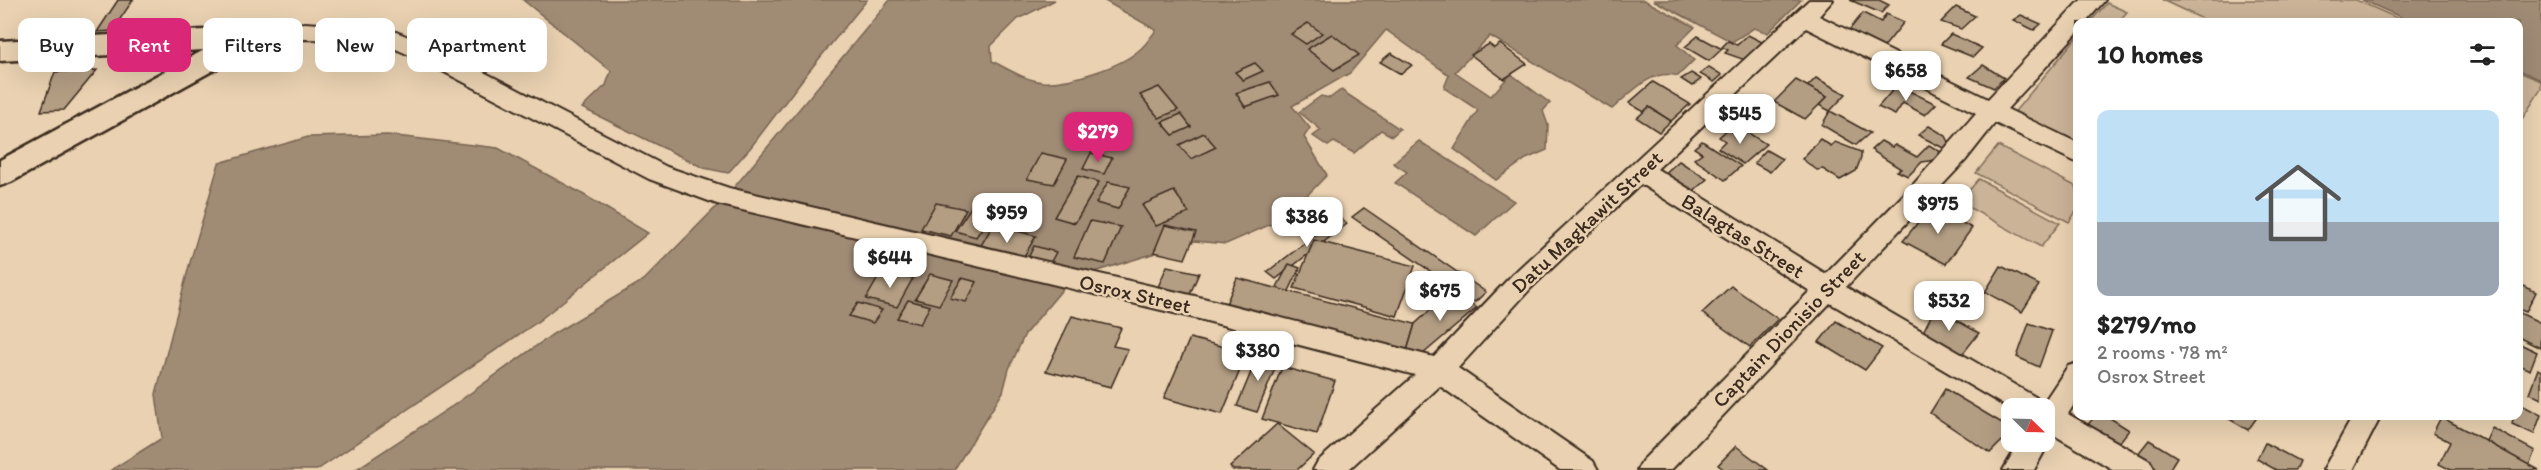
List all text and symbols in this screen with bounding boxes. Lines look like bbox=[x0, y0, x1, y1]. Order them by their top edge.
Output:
chip: Buy bbox=[18, 18, 95, 72]
chip: Rent bbox=[107, 18, 191, 72]
chip: Filters bbox=[203, 18, 303, 72]
chip: New bbox=[315, 18, 395, 72]
chip: Apartment bbox=[407, 18, 547, 72]
text: 10 homes bbox=[2097, 38, 2203, 70]
icon: filters bbox=[2466, 38, 2499, 71]
pin: $658 bbox=[1870, 51, 1942, 102]
text: $658 bbox=[1885, 58, 1927, 82]
pin: $545 bbox=[1704, 94, 1776, 145]
text: $545 bbox=[1718, 101, 1762, 125]
pin: $279 bbox=[1062, 112, 1134, 163]
text: $279 bbox=[1077, 119, 1119, 143]
street label: Datu Magkawit Street bbox=[1506, 145, 1667, 298]
icon: home bbox=[2244, 149, 2352, 257]
pin: $975 bbox=[1902, 184, 1974, 235]
street label: Balagtas Street bbox=[1677, 188, 1809, 283]
text: $975 bbox=[1917, 191, 1959, 215]
pin: $959 bbox=[971, 193, 1043, 244]
pin: $386 bbox=[1271, 197, 1343, 248]
text: $959 bbox=[986, 200, 1028, 224]
text: $386 bbox=[1286, 204, 1328, 228]
pin: $644 bbox=[854, 238, 926, 289]
text: $644 bbox=[868, 245, 912, 269]
street label: Captain Dionisio Street bbox=[1707, 245, 1870, 413]
street label: Osrox Street bbox=[1077, 269, 1194, 319]
pin: $675 bbox=[1404, 271, 1476, 322]
text: $675 bbox=[1419, 278, 1461, 302]
pin: $532 bbox=[1913, 281, 1985, 332]
text: $532 bbox=[1928, 288, 1970, 312]
text: $279/mo bbox=[2097, 308, 2196, 340]
pin: $380 bbox=[1222, 331, 1294, 382]
text: $380 bbox=[1236, 338, 1280, 362]
text: 2 rooms · 78 m² bbox=[2097, 340, 2228, 364]
text: Osrox Street bbox=[2097, 364, 2206, 388]
north arrow bbox=[2001, 398, 2055, 452]
map controls bbox=[2001, 398, 2055, 452]

